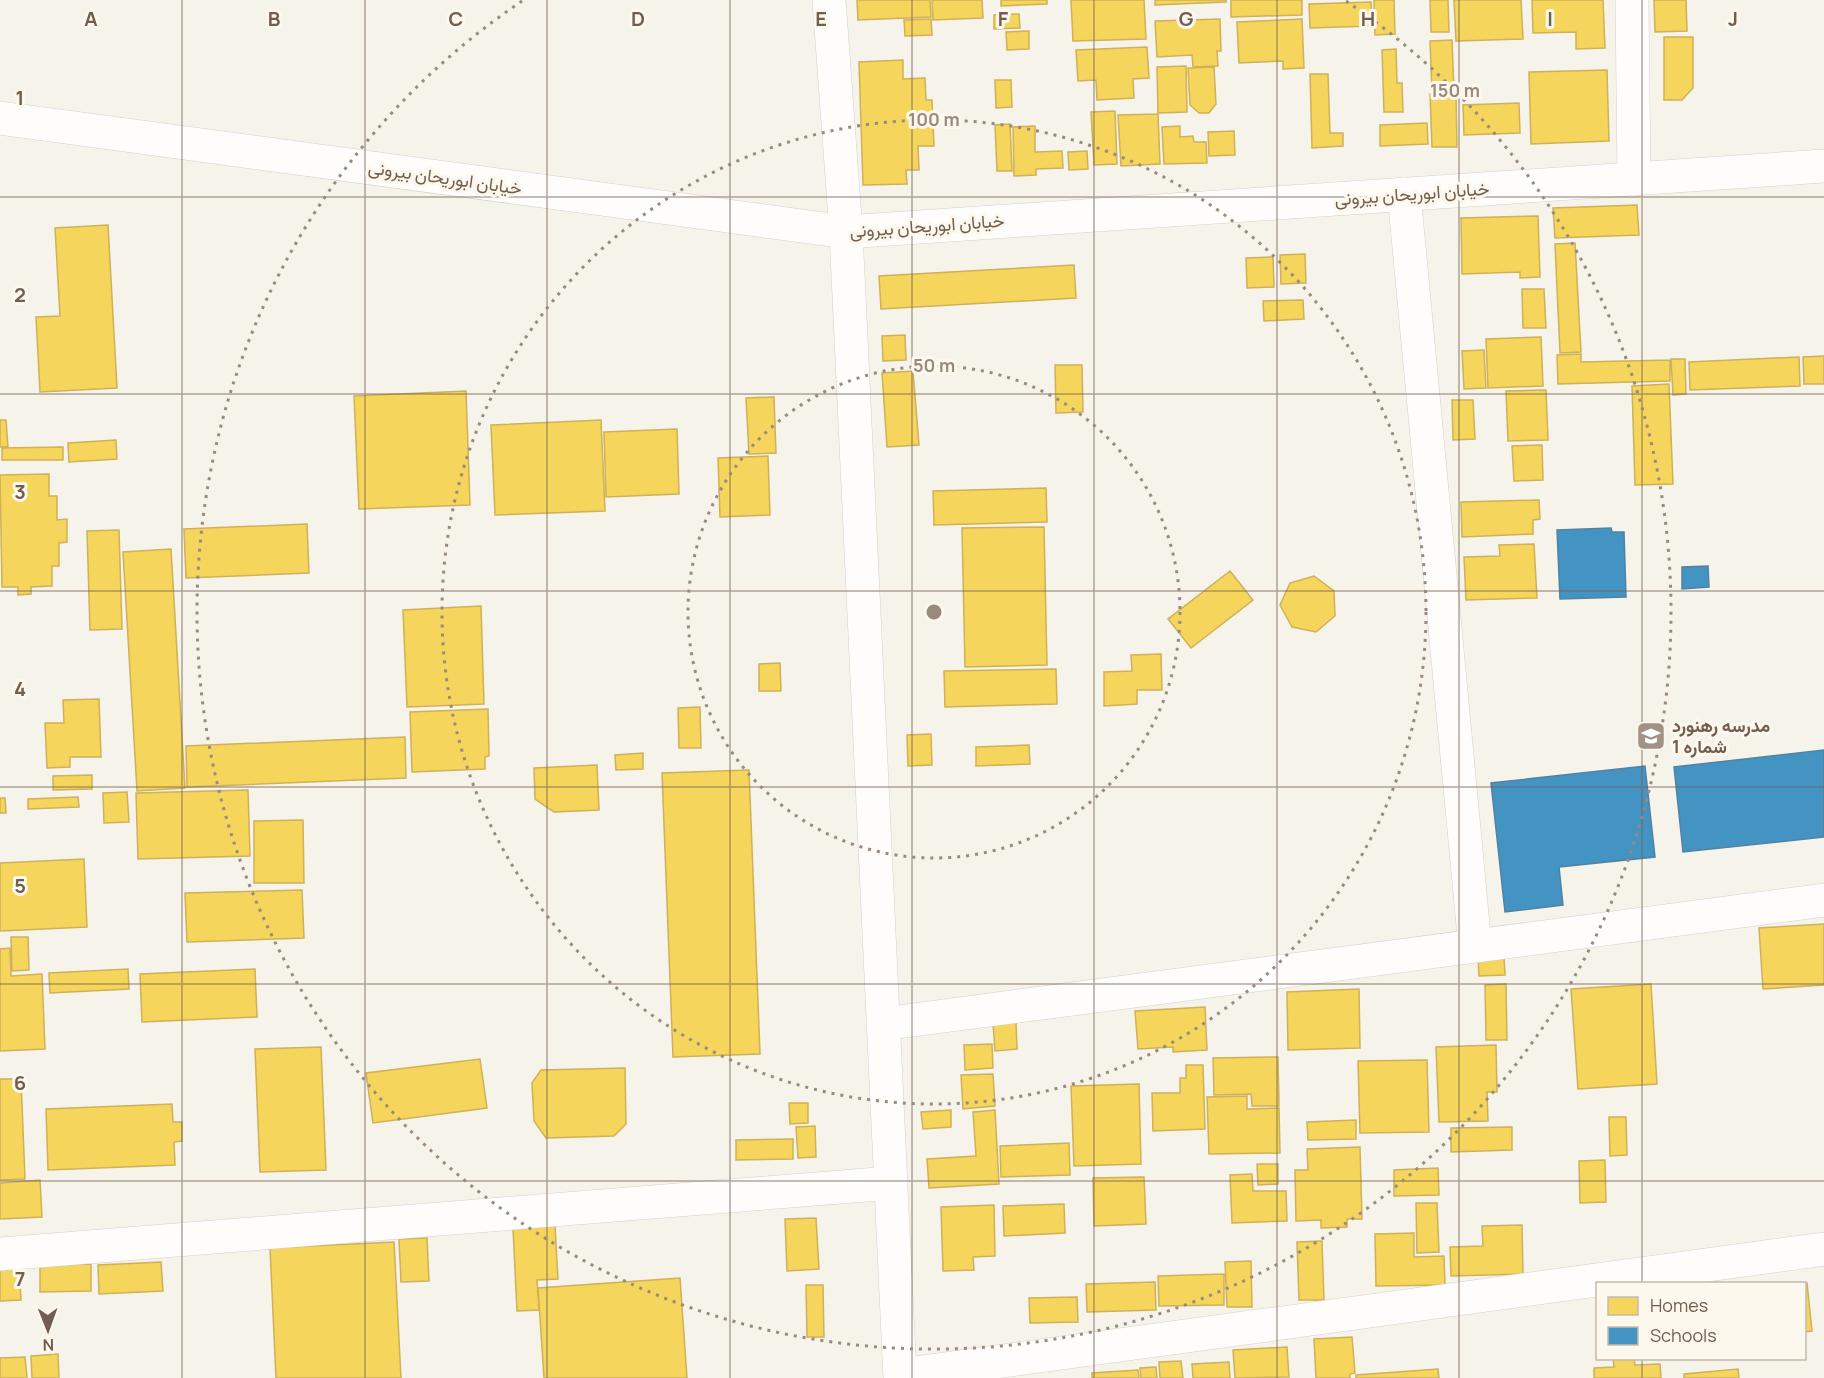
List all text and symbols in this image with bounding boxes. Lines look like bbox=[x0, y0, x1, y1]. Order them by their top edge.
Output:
text: A bbox=[84, 5, 98, 32]
text: B bbox=[268, 5, 281, 32]
text: C bbox=[449, 5, 463, 32]
text: D bbox=[631, 5, 645, 32]
text: E bbox=[815, 5, 827, 32]
text: F bbox=[998, 5, 1009, 32]
text: G bbox=[1179, 5, 1194, 32]
text: H bbox=[1361, 5, 1375, 32]
text: I bbox=[1547, 5, 1553, 32]
text: J bbox=[1728, 5, 1738, 32]
text: 150 m bbox=[1430, 78, 1480, 102]
text: 1 bbox=[16, 84, 24, 111]
text: 100 m bbox=[908, 107, 960, 131]
street label: خیابان ابوریحان بیرونی bbox=[367, 154, 524, 200]
street label: خیابان ابوریحان بیرونی bbox=[1334, 176, 1490, 210]
street label: خیابان ابوریحان بیرونی bbox=[849, 208, 1005, 242]
text: 2 bbox=[14, 281, 26, 308]
text: 50 m bbox=[913, 353, 955, 377]
text: 3 bbox=[14, 478, 26, 505]
centre of rings bbox=[924, 602, 944, 622]
text: 4 bbox=[14, 675, 26, 702]
place label: مدرسه رهنورد شماره 1 bbox=[1672, 713, 1771, 758]
school or university icon: مدرسه رهنورد شماره 1 bbox=[1635, 720, 1667, 752]
text: 5 bbox=[14, 872, 26, 899]
text: 6 bbox=[14, 1069, 26, 1096]
text: 7 bbox=[15, 1265, 25, 1292]
legend bbox=[1596, 1282, 1806, 1360]
text: Homes bbox=[1650, 1293, 1708, 1317]
north arrow bbox=[18, 1300, 78, 1360]
text: Schools bbox=[1650, 1323, 1717, 1347]
text: N bbox=[42, 1334, 54, 1356]

